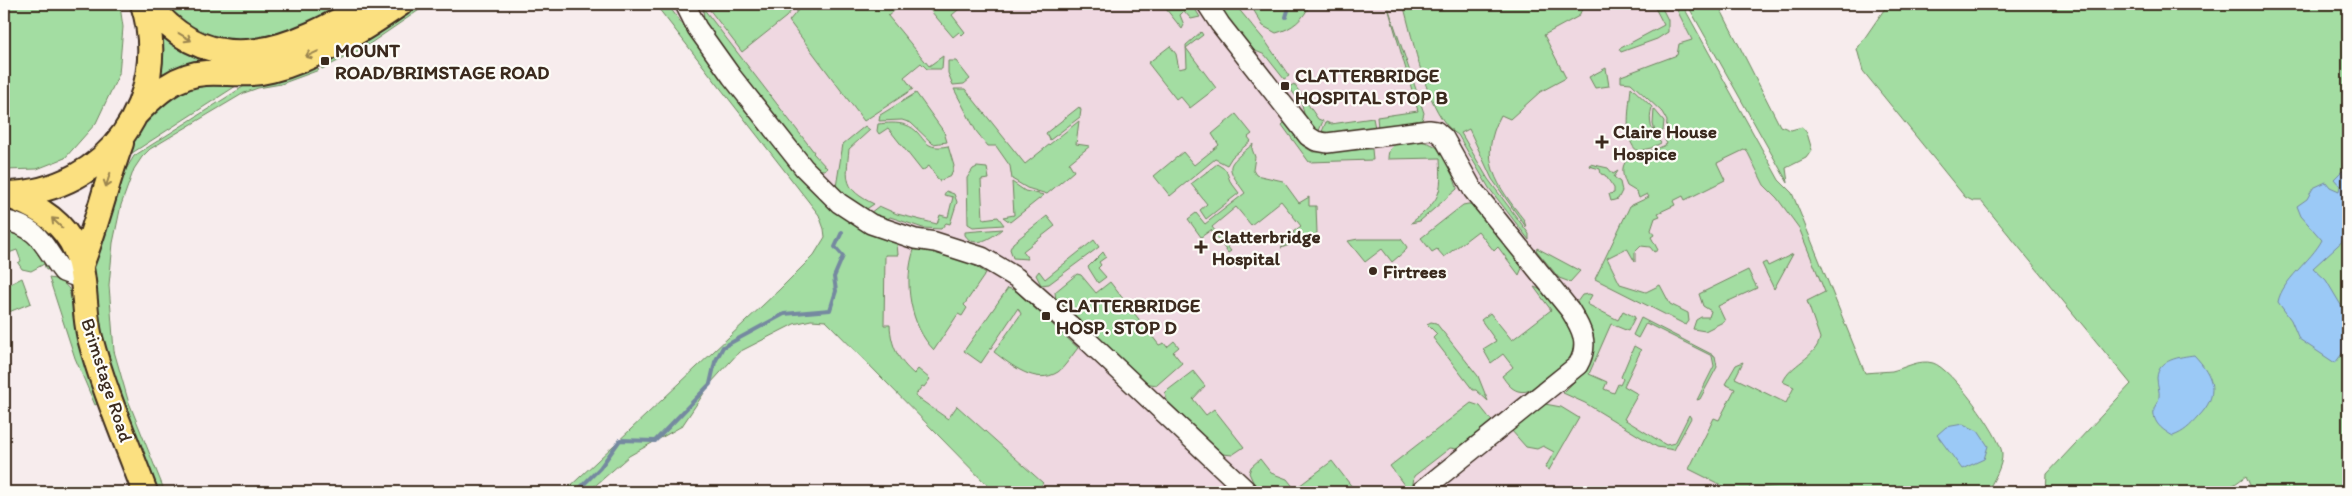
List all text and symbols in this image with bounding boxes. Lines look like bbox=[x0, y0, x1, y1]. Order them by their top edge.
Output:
one-way arrow bbox=[177, 32, 191, 42]
place label: MOUNT ROAD/BRIMSTAGE ROAD bbox=[335, 39, 549, 84]
one-way arrow bbox=[305, 50, 320, 60]
marker: MOUNT ROAD/BRIMSTAGE ROAD bbox=[319, 55, 331, 67]
place label: CLATTERBRIDGE HOSPITAL STOP B bbox=[1295, 64, 1448, 109]
marker: CLATTERBRIDGE HOSPITAL STOP B bbox=[1279, 80, 1291, 92]
place label: Claire House Hospice bbox=[1613, 120, 1717, 165]
marker: Claire House Hospice bbox=[1595, 135, 1609, 149]
one-way arrow bbox=[102, 172, 112, 188]
one-way arrow bbox=[51, 217, 63, 230]
place label: Clatterbridge Hospital bbox=[1212, 225, 1321, 270]
marker: Clatterbridge Hospital bbox=[1194, 240, 1208, 254]
place label: Firtrees bbox=[1383, 260, 1447, 283]
marker: Firtrees bbox=[1367, 265, 1379, 277]
place label: CLATTERBRIDGE HOSP. STOP D bbox=[1056, 294, 1201, 339]
marker: CLATTERBRIDGE HOSP. STOP D bbox=[1040, 310, 1052, 322]
street label: Brimstage Road bbox=[76, 315, 138, 445]

